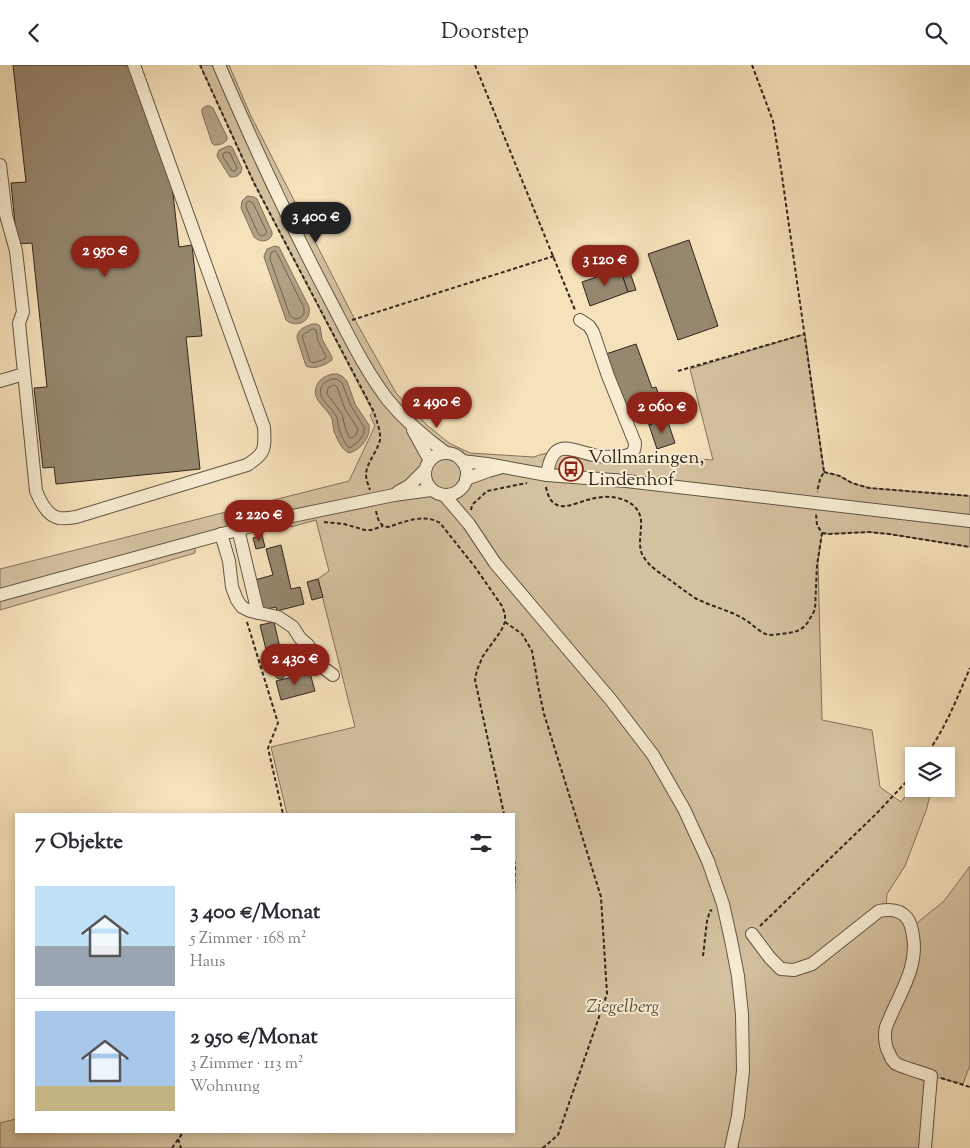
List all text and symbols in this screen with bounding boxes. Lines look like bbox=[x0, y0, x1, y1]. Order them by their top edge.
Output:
text: Doorstep bbox=[441, 17, 529, 49]
icon: back bbox=[20, 19, 48, 47]
icon: search bbox=[922, 19, 950, 47]
pin: 3 400 € bbox=[270, 201, 362, 244]
text: 3 400 € bbox=[292, 206, 340, 229]
pin: 2 950 € bbox=[59, 235, 151, 278]
text: 2 950 € bbox=[82, 240, 128, 263]
pin: 3 120 € bbox=[559, 245, 651, 287]
text: 3 120 € bbox=[583, 249, 627, 272]
pin: 2 490 € bbox=[391, 387, 483, 429]
text: 2 490 € bbox=[413, 391, 461, 414]
pin: 2 060 € bbox=[616, 391, 708, 434]
text: 2 060 € bbox=[637, 396, 687, 419]
place label: Vollmaringen, Lindenhof bbox=[588, 445, 704, 494]
bus stop icon: Vollmaringen, Lindenhof bbox=[558, 456, 584, 482]
pin: 2 220 € bbox=[213, 499, 305, 542]
text: 2 220 € bbox=[235, 504, 283, 527]
pin: 2 430 € bbox=[249, 643, 341, 686]
text: 2 430 € bbox=[272, 648, 318, 671]
map controls bbox=[905, 747, 955, 797]
button: layers bbox=[905, 747, 955, 797]
text: 7 Objekte bbox=[35, 828, 123, 858]
icon: filters bbox=[467, 829, 495, 857]
text: 3 400 €/Monat bbox=[190, 898, 320, 928]
icon: home bbox=[75, 906, 135, 966]
text: 5 Zimmer · 168 m² bbox=[190, 928, 306, 951]
text: Haus bbox=[190, 951, 225, 974]
park label: Ziegelberg bbox=[586, 994, 660, 1021]
text: 2 950 €/Monat bbox=[190, 1023, 318, 1053]
icon: home bbox=[75, 1031, 135, 1091]
text: 3 Zimmer · 113 m² bbox=[190, 1053, 303, 1076]
text: Wohnung bbox=[190, 1076, 260, 1099]

